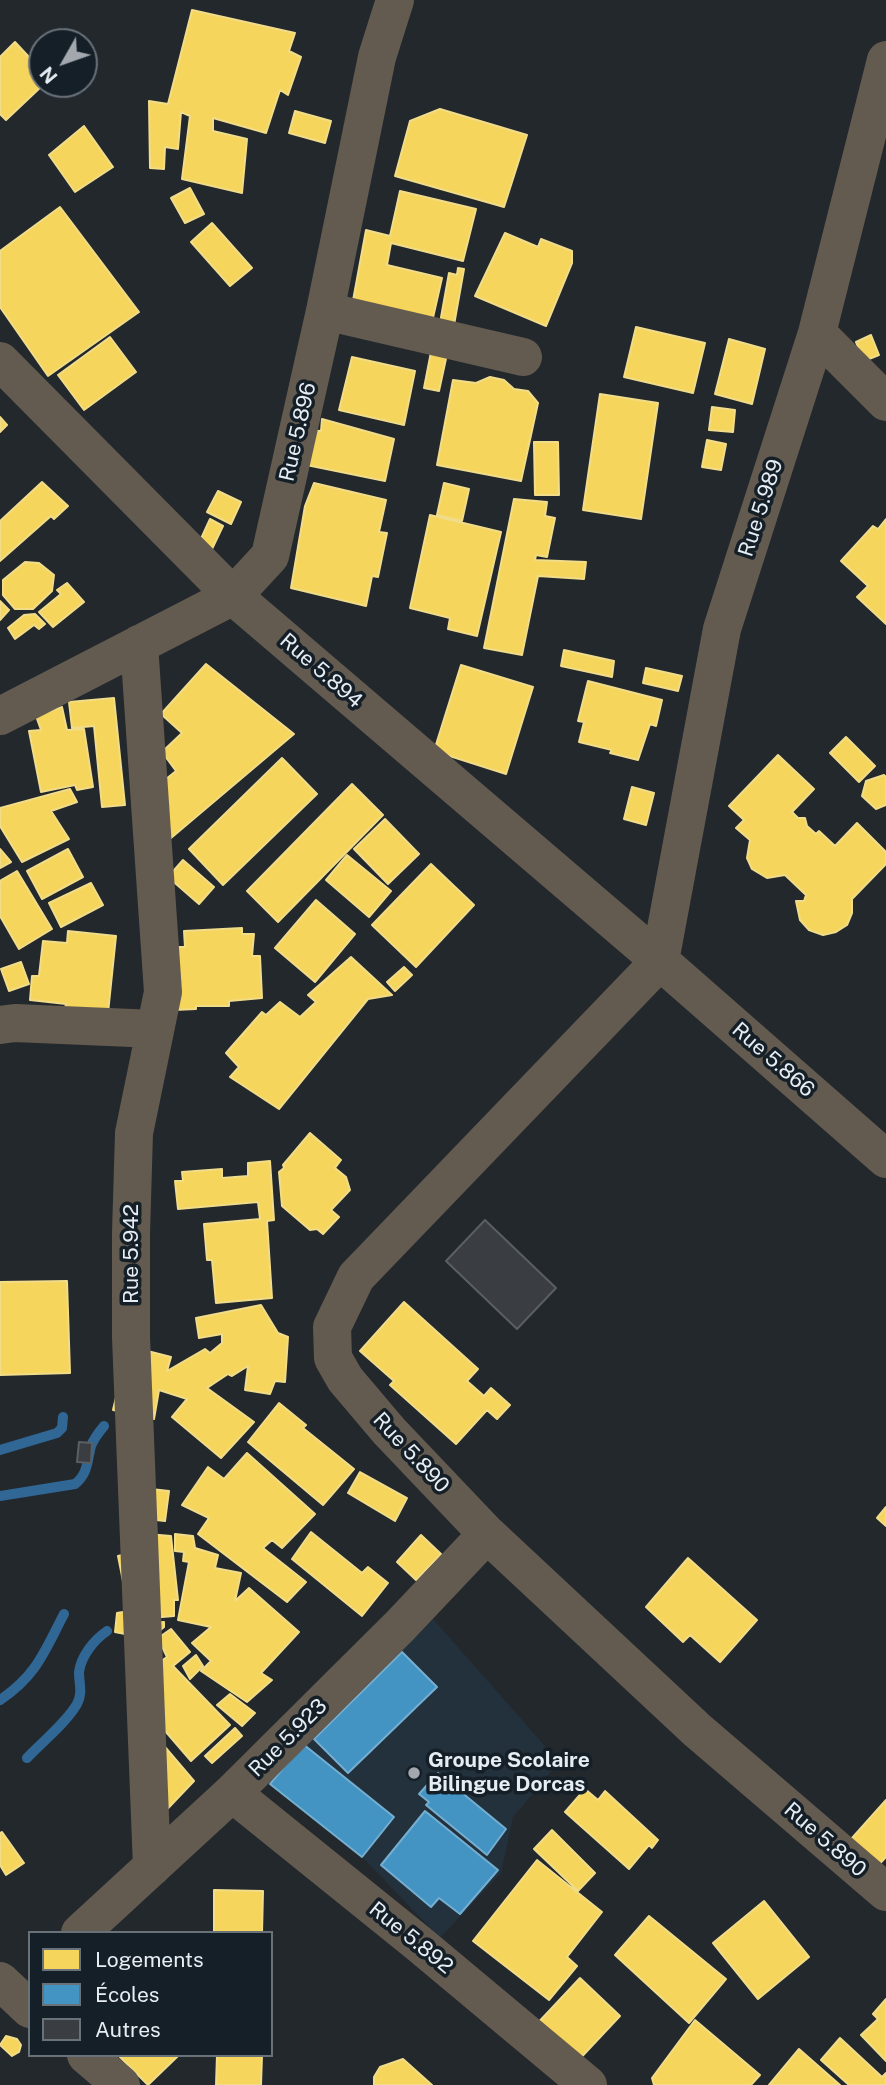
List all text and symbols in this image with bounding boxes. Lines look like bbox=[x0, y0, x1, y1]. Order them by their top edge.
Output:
north arrow bbox=[28, 28, 98, 98]
text: N bbox=[35, 62, 62, 88]
street label: Rue 5.896 bbox=[274, 380, 322, 484]
street label: Rue 5.989 bbox=[733, 456, 789, 560]
street label: Rue 5.894 bbox=[275, 628, 367, 714]
street label: Rue 5.866 bbox=[727, 1017, 819, 1103]
street label: Rue 5.942 bbox=[119, 1204, 145, 1304]
street label: Rue 5.890 bbox=[367, 1408, 455, 1498]
street label: Rue 5.923 bbox=[244, 1694, 332, 1782]
place label: Groupe Scolaire Bilingue Dorcas bbox=[428, 1748, 590, 1798]
marker: Groupe Scolaire Bilingue Dorcas bbox=[406, 1765, 422, 1781]
street label: Rue 5.890 bbox=[779, 1797, 871, 1883]
street label: Rue 5.892 bbox=[364, 1897, 458, 1979]
legend bbox=[28, 1931, 273, 2057]
text: Logements bbox=[95, 1947, 204, 1972]
text: Écoles bbox=[95, 1982, 159, 2007]
text: Autres bbox=[95, 2017, 161, 2042]

